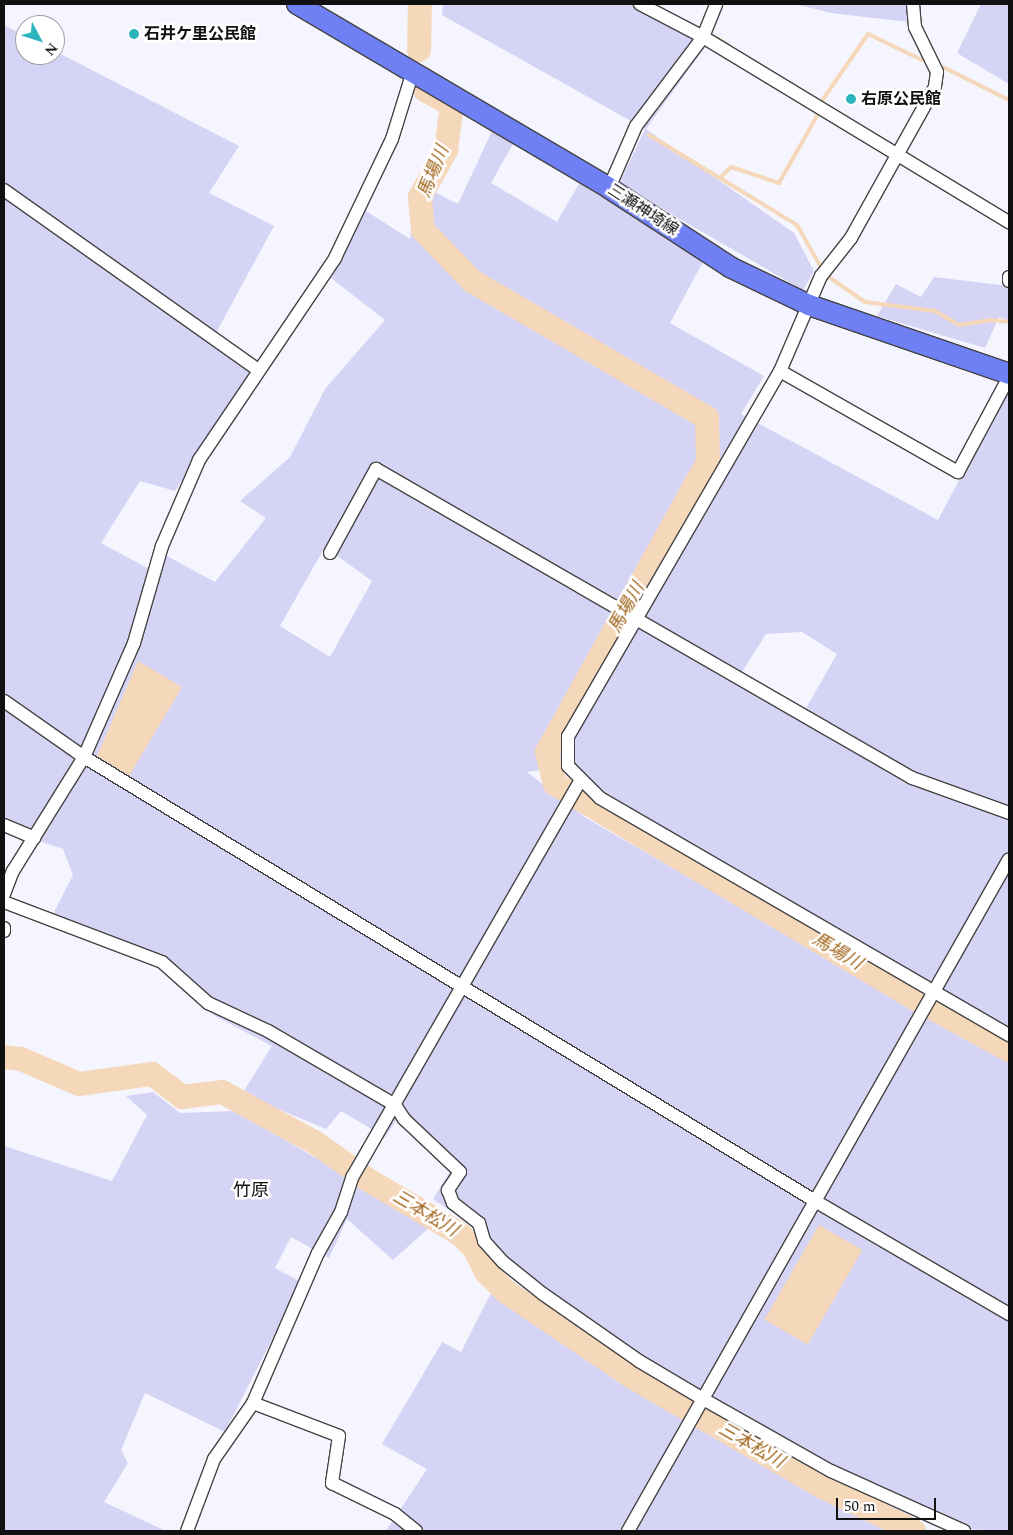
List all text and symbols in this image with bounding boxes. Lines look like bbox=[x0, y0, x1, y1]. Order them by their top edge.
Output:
north arrow bbox=[15, 15, 65, 65]
place label: 石井ケ里公民館 bbox=[144, 24, 256, 44]
marker: 石井ケ里公民館 bbox=[128, 28, 140, 40]
text: N bbox=[39, 38, 63, 60]
place label: 右原公民館 bbox=[861, 89, 941, 109]
marker: 右原公民館 bbox=[845, 93, 857, 105]
water label: 馬場川 bbox=[414, 143, 454, 201]
street label: 三瀬神埼線 bbox=[604, 180, 682, 240]
water label: 馬場川 bbox=[604, 579, 650, 637]
water label: 馬場川 bbox=[808, 929, 866, 975]
district label: 竹原 bbox=[233, 1180, 269, 1202]
water label: 三本松川 bbox=[389, 1186, 461, 1242]
water label: 三本松川 bbox=[714, 1419, 788, 1473]
scale bar bbox=[838, 1488, 938, 1520]
text: 50 m bbox=[844, 1495, 876, 1518]

